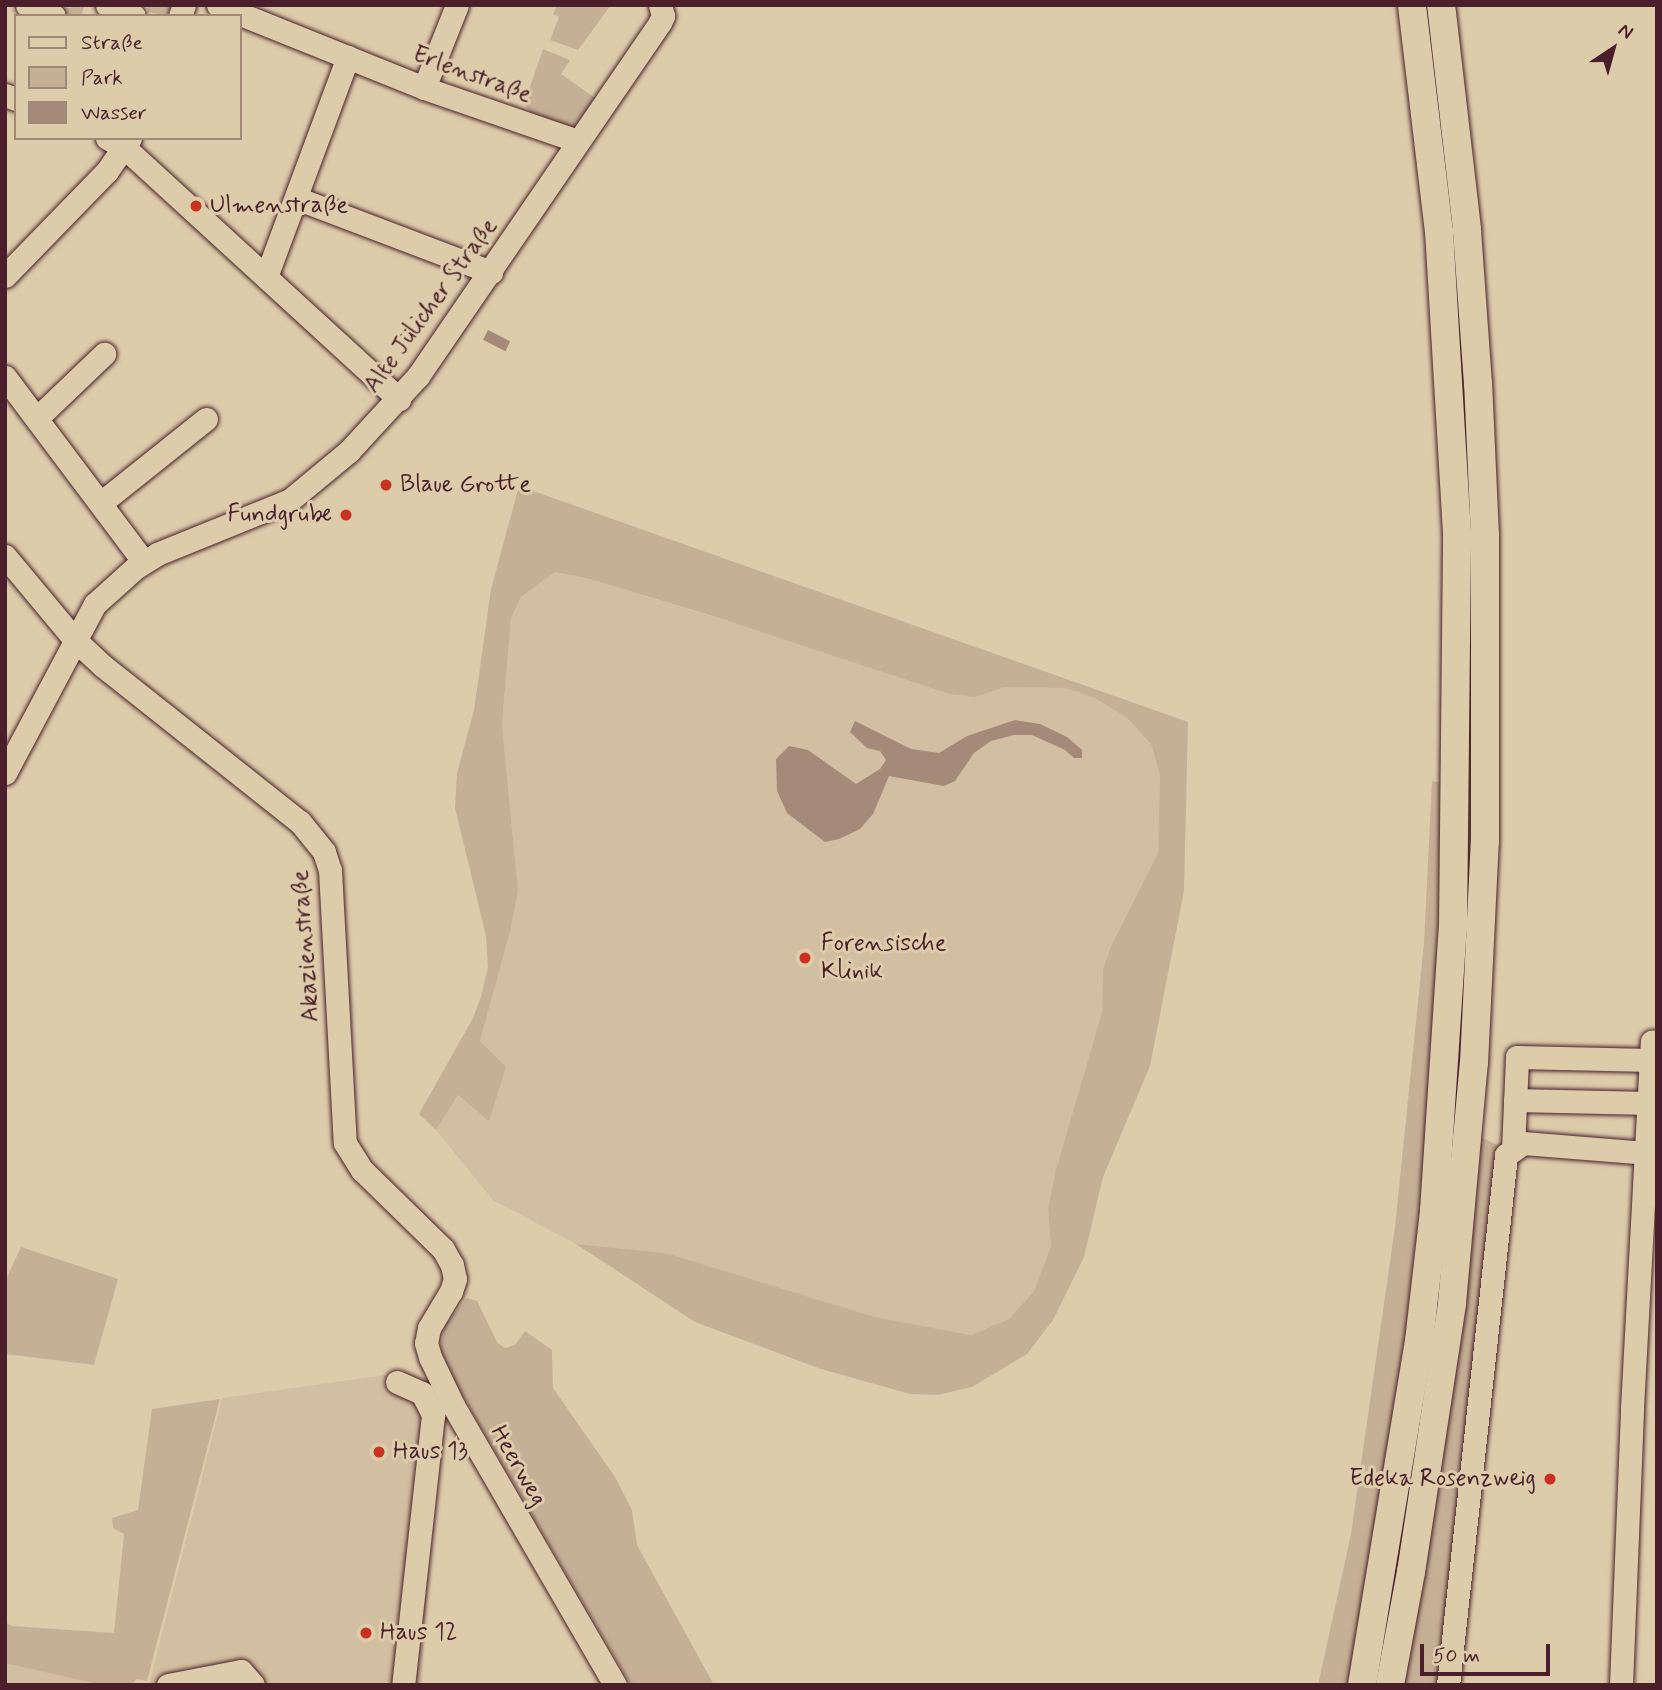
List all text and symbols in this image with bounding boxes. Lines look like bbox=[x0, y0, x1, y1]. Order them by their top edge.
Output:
legend bbox=[14, 14, 242, 140]
north arrow bbox=[1578, 14, 1648, 84]
text: N bbox=[1613, 18, 1638, 45]
text: Straße bbox=[81, 29, 143, 57]
street label: Erlenstraße bbox=[409, 40, 535, 110]
text: Park bbox=[81, 64, 123, 92]
text: Wasser bbox=[81, 99, 147, 127]
place label: Ulmenstraße bbox=[210, 192, 348, 220]
marker: Ulmenstraße bbox=[188, 198, 204, 214]
street label: Alte Jülicher Straße bbox=[358, 213, 504, 399]
place label: Blaue Grotte bbox=[400, 471, 531, 499]
marker: Blaue Grotte bbox=[378, 477, 394, 493]
place label: Fundgrube bbox=[228, 501, 332, 529]
marker: Fundgrube bbox=[338, 507, 354, 523]
street label: Akazienstraße bbox=[286, 869, 326, 1023]
place label: Forensische Klinik bbox=[821, 930, 946, 986]
marker: Forensische Klinik bbox=[795, 948, 815, 968]
street label: Heerweg bbox=[483, 1421, 553, 1511]
place label: Haus 13 bbox=[393, 1438, 468, 1466]
marker: Haus 13 bbox=[371, 1444, 387, 1460]
place label: Edeka Rosenzweig bbox=[1347, 1465, 1536, 1493]
marker: Edeka Rosenzweig bbox=[1542, 1471, 1558, 1487]
place label: Haus 12 bbox=[380, 1619, 457, 1647]
marker: Haus 12 bbox=[358, 1625, 374, 1641]
scale bar bbox=[1424, 1630, 1554, 1674]
text: 50 m bbox=[1433, 1642, 1480, 1670]

